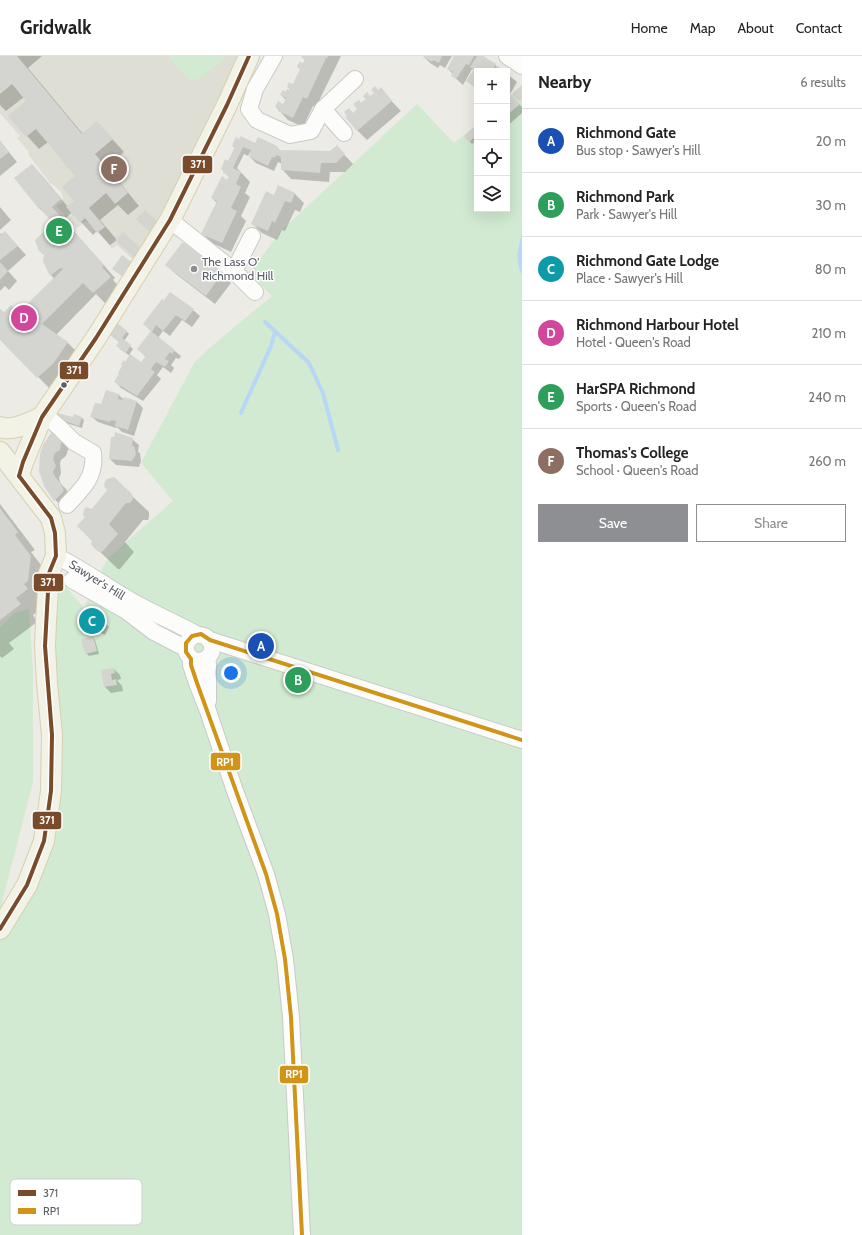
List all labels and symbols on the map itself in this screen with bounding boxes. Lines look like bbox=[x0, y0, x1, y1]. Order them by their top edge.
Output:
pin: F bbox=[101, 154, 127, 184]
line badge: 371 bbox=[182, 155, 213, 174]
text: 371 bbox=[190, 157, 206, 171]
pin: E bbox=[46, 216, 72, 246]
place label: The Lass O' Richmond Hill bbox=[202, 254, 274, 283]
marker: The Lass O' Richmond Hill bbox=[189, 264, 199, 274]
pin: D bbox=[11, 303, 37, 333]
line badge: 371 bbox=[59, 361, 89, 380]
text: 371 bbox=[66, 363, 82, 377]
unlabelled marker bbox=[59, 380, 69, 390]
street label: Sawyer's Hill bbox=[66, 556, 128, 603]
line badge: 371 bbox=[33, 573, 64, 592]
text: 371 bbox=[40, 575, 56, 589]
pin: C bbox=[79, 606, 105, 636]
pin: A bbox=[248, 631, 274, 661]
your location bbox=[221, 663, 241, 683]
pin: B bbox=[285, 665, 311, 695]
line badge: RP1 bbox=[210, 752, 241, 771]
text: RP1 bbox=[216, 755, 234, 769]
line badge: 371 bbox=[32, 811, 62, 830]
text: 371 bbox=[39, 813, 55, 827]
line badge: RP1 bbox=[279, 1065, 309, 1084]
text: RP1 bbox=[285, 1067, 303, 1081]
legend bbox=[10, 1179, 142, 1225]
text: 371 bbox=[43, 1186, 58, 1200]
text: RP1 bbox=[43, 1204, 60, 1218]

